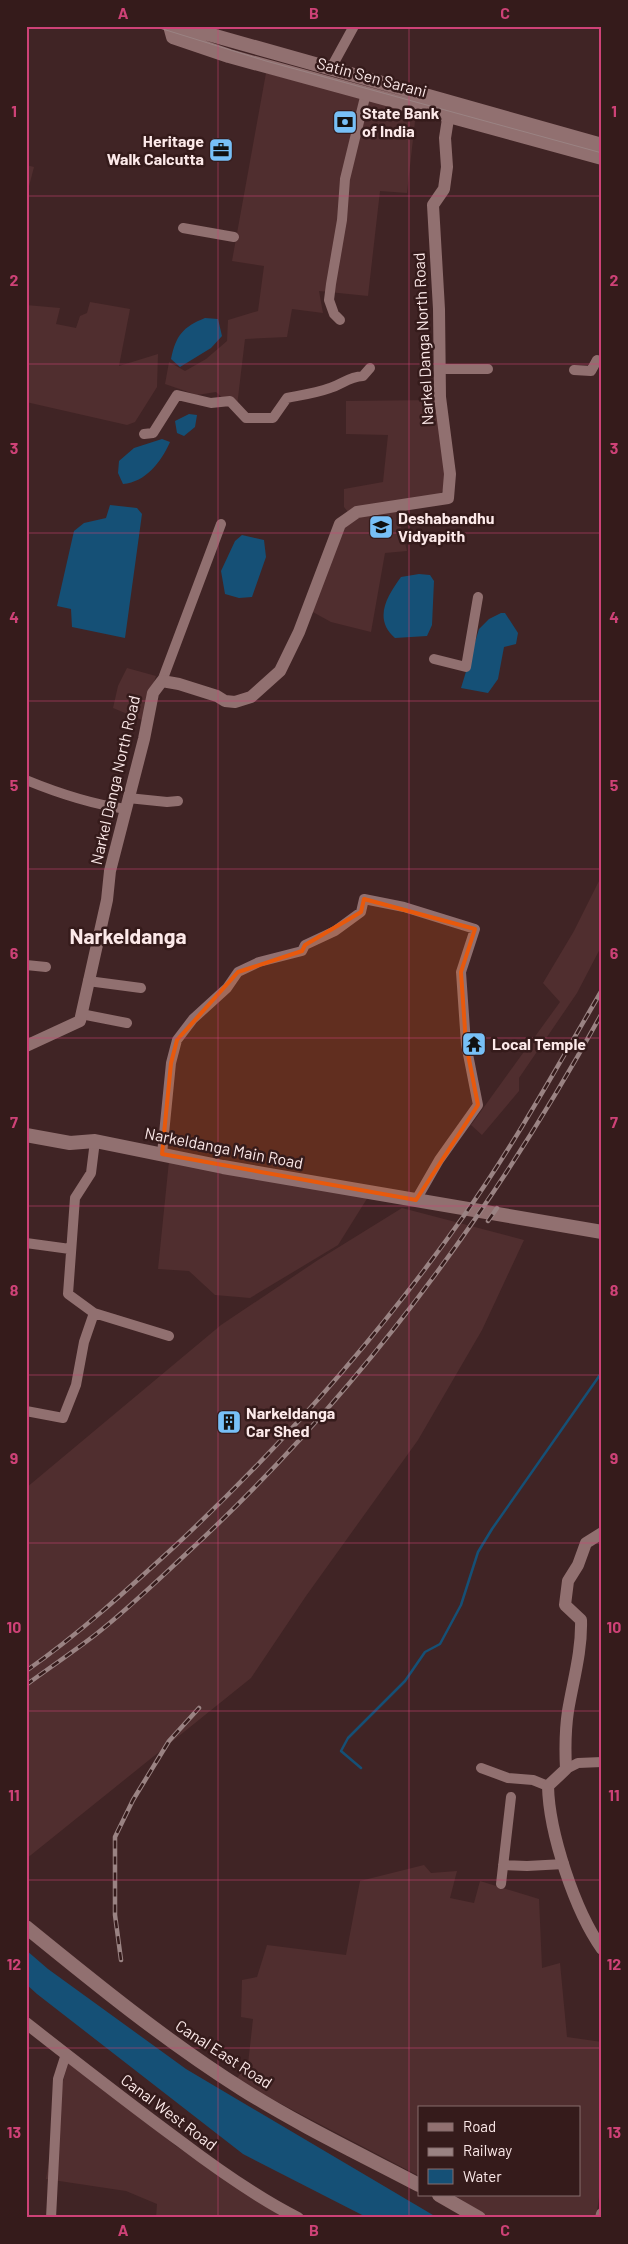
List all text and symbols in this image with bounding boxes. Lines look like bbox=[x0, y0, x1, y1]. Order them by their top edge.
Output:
text: A bbox=[118, 3, 129, 22]
text: B bbox=[309, 3, 319, 22]
text: C bbox=[500, 3, 510, 22]
street label: Satin Sen Sarani bbox=[315, 53, 429, 100]
text: 1 bbox=[11, 101, 17, 120]
text: 1 bbox=[611, 101, 617, 120]
place label: State Bank of India bbox=[362, 103, 440, 140]
bank icon: State Bank of India bbox=[332, 109, 358, 135]
place label: Heritage Walk Calcutta bbox=[107, 131, 204, 168]
office icon: Heritage Walk Calcutta bbox=[208, 137, 234, 163]
street label: Narkel Danga North Road bbox=[408, 252, 437, 426]
text: 2 bbox=[10, 270, 19, 289]
text: 2 bbox=[610, 270, 619, 289]
text: 3 bbox=[10, 438, 18, 457]
text: 3 bbox=[610, 438, 618, 457]
place label: Deshabandhu Vidyapith bbox=[398, 508, 494, 545]
school or university icon: Deshabandhu Vidyapith bbox=[368, 514, 394, 540]
text: 4 bbox=[9, 607, 19, 626]
text: 4 bbox=[609, 607, 619, 626]
street label: Narkel Danga North Road bbox=[86, 693, 143, 866]
text: 5 bbox=[10, 775, 19, 794]
text: 5 bbox=[610, 775, 619, 794]
district label: Narkeldanga bbox=[69, 923, 187, 948]
text: 6 bbox=[10, 943, 19, 962]
text: 6 bbox=[610, 943, 619, 962]
temple icon: Local Temple bbox=[461, 1031, 487, 1057]
place label: Local Temple bbox=[492, 1034, 586, 1053]
text: 7 bbox=[10, 1112, 18, 1131]
text: 7 bbox=[610, 1112, 618, 1131]
street label: Narkeldanga Main Road bbox=[143, 1123, 305, 1172]
text: 8 bbox=[10, 1280, 19, 1299]
text: 8 bbox=[610, 1280, 619, 1299]
place label: Narkeldanga Car Shed bbox=[246, 1403, 335, 1440]
building icon: Narkeldanga Car Shed bbox=[216, 1409, 242, 1435]
text: 9 bbox=[10, 1448, 18, 1467]
text: 9 bbox=[610, 1448, 618, 1467]
text: 10 bbox=[7, 1617, 21, 1636]
text: 10 bbox=[607, 1617, 621, 1636]
text: 11 bbox=[8, 1785, 20, 1804]
text: 11 bbox=[608, 1785, 620, 1804]
text: 12 bbox=[7, 1954, 21, 1973]
text: 12 bbox=[607, 1954, 621, 1973]
street label: Canal East Road bbox=[172, 2015, 276, 2092]
street label: Canal West Road bbox=[118, 2069, 221, 2154]
legend bbox=[418, 2106, 580, 2196]
text: Road bbox=[463, 2117, 496, 2135]
text: 13 bbox=[7, 2122, 21, 2141]
text: 13 bbox=[607, 2122, 621, 2141]
text: Railway bbox=[463, 2141, 512, 2159]
text: Water bbox=[463, 2167, 502, 2185]
text: A bbox=[118, 2220, 129, 2239]
text: B bbox=[309, 2220, 319, 2239]
text: C bbox=[500, 2220, 510, 2239]

